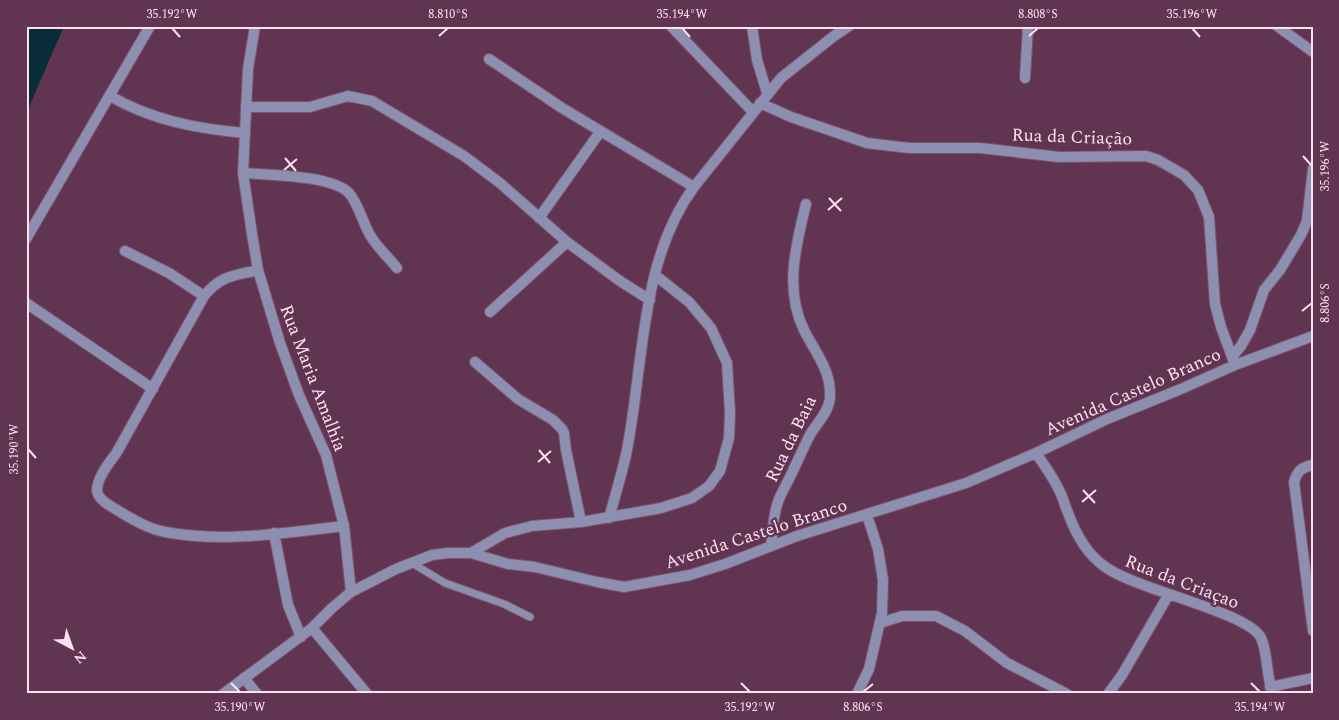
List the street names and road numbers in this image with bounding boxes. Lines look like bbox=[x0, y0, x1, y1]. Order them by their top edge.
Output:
street label: Rua da Criação bbox=[1011, 121, 1133, 153]
street label: Rua Maria Amalhia bbox=[273, 301, 353, 455]
street label: Avenida Castelo Branco bbox=[1041, 341, 1225, 443]
street label: Rua da Baia bbox=[758, 391, 824, 487]
street label: Avenida Castelo Branco bbox=[661, 492, 851, 576]
street label: Rua da Criaçao bbox=[1121, 548, 1243, 616]

